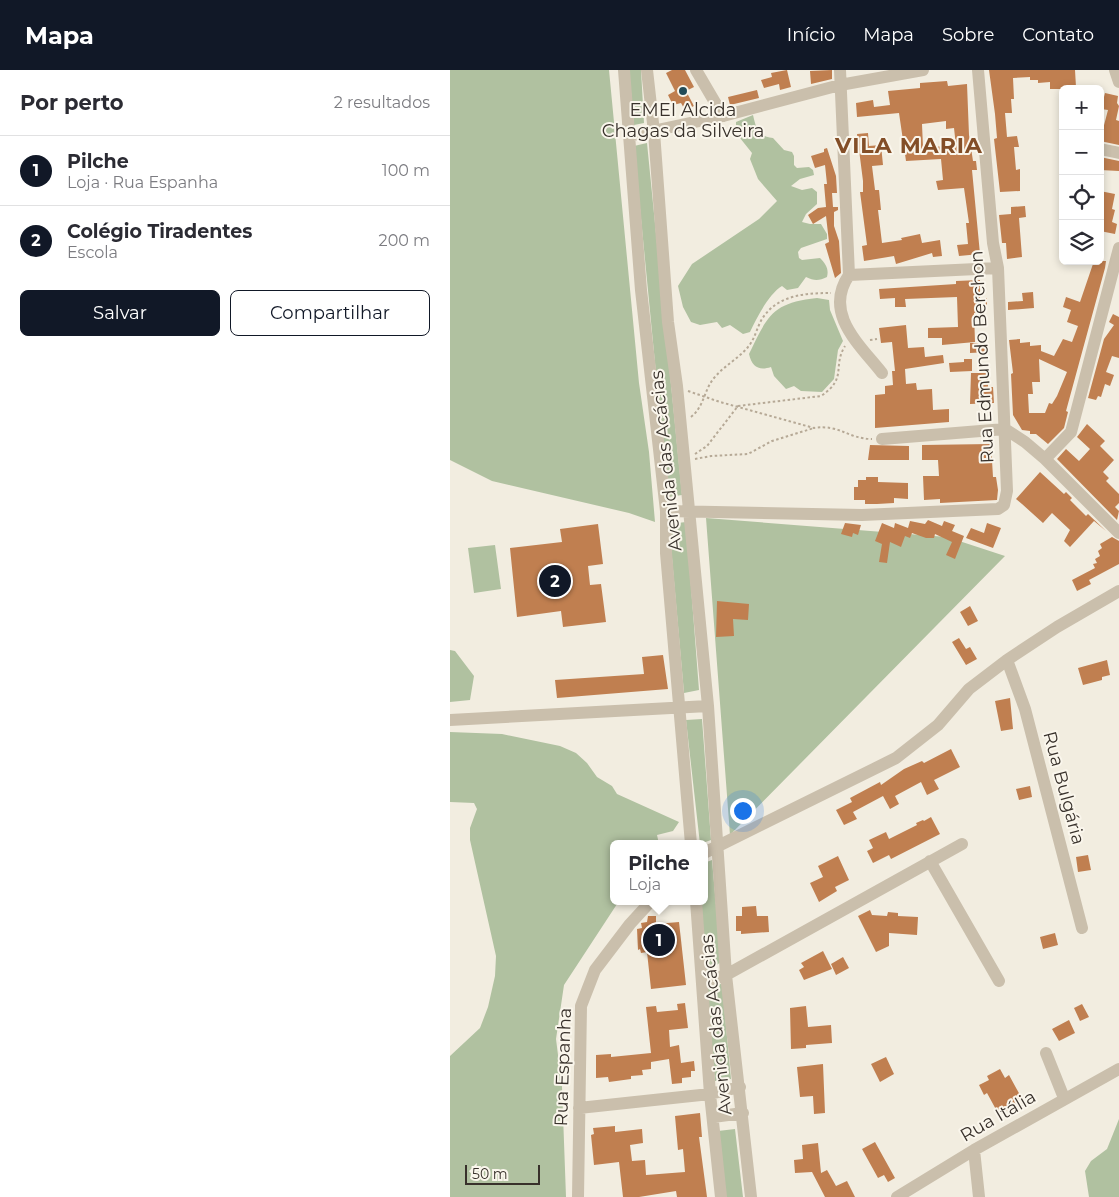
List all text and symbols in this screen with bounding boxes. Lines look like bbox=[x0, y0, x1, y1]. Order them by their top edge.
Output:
text: Mapa bbox=[25, 21, 94, 50]
text: Início bbox=[787, 24, 835, 46]
text: Mapa bbox=[863, 24, 914, 46]
text: Sobre bbox=[942, 24, 994, 46]
text: Contato bbox=[1022, 24, 1094, 46]
marker: EMEI Alcida Chagas da Silveira bbox=[677, 85, 689, 97]
map controls bbox=[1059, 85, 1104, 265]
button: + bbox=[1059, 85, 1104, 130]
text: Por perto bbox=[20, 90, 124, 115]
text: 2 resultados bbox=[334, 93, 430, 112]
place label: EMEI Alcida Chagas da Silveira bbox=[602, 99, 764, 142]
button: − bbox=[1059, 130, 1104, 175]
district label: VILA MARIA bbox=[834, 132, 983, 159]
text: Pilche bbox=[67, 150, 129, 173]
text: 1 bbox=[33, 161, 39, 180]
text: 100 m bbox=[382, 161, 430, 180]
text: Loja · Rua Espanha bbox=[67, 173, 218, 192]
button: locate bbox=[1059, 175, 1104, 220]
text: Colégio Tiradentes bbox=[67, 220, 252, 243]
button: layers bbox=[1059, 220, 1104, 265]
text: 2 bbox=[31, 231, 41, 250]
text: 200 m bbox=[379, 231, 430, 250]
text: Escola bbox=[67, 243, 118, 262]
street label: Rua Edmundo Berchon bbox=[965, 250, 999, 464]
button: Salvar bbox=[20, 290, 220, 336]
button: Compartilhar bbox=[230, 290, 430, 336]
street label: Avenida das Acácias bbox=[646, 369, 686, 552]
pin: 2 bbox=[539, 562, 571, 600]
street label: Rua Bulgária bbox=[1038, 729, 1090, 847]
your location bbox=[730, 798, 756, 824]
popup bbox=[610, 840, 708, 905]
text: Pilche bbox=[628, 852, 690, 875]
text: Loja bbox=[628, 875, 661, 894]
pin: 1 bbox=[643, 921, 675, 959]
street label: Avenida das Acácias bbox=[696, 933, 736, 1116]
street label: Rua Espanha bbox=[550, 1007, 576, 1127]
street label: Rua Itália bbox=[956, 1086, 1040, 1146]
scale bar bbox=[465, 1162, 540, 1185]
text: 50 m bbox=[472, 1165, 508, 1183]

